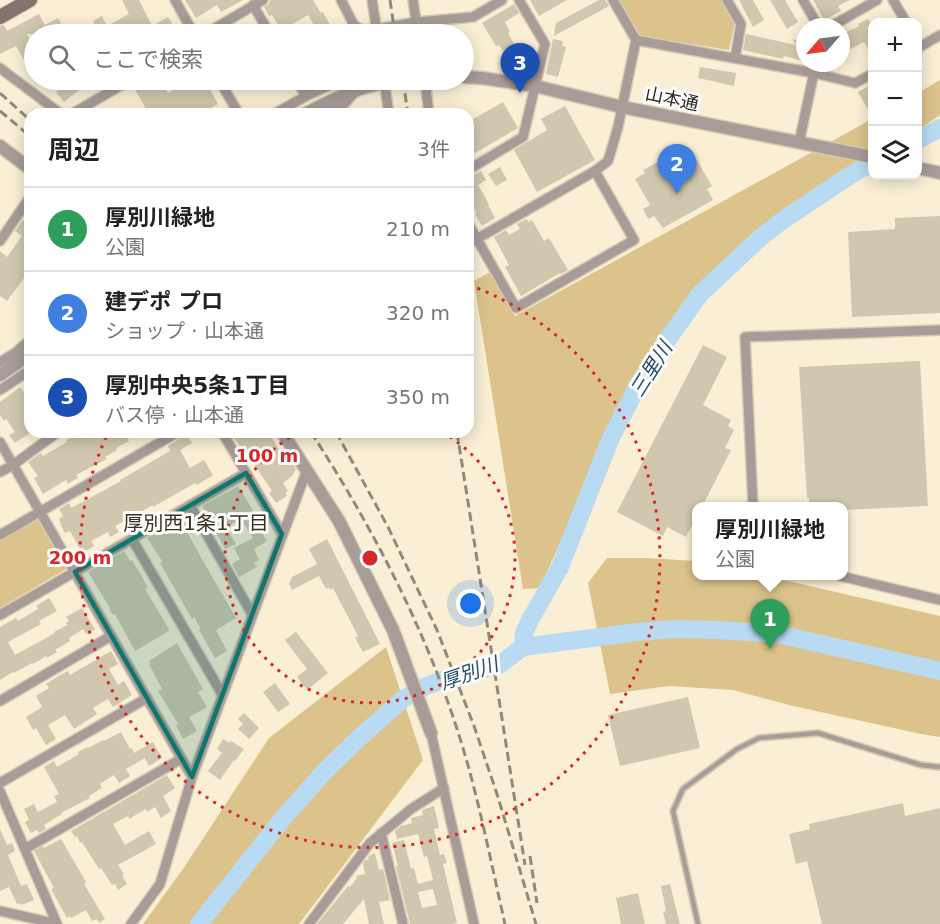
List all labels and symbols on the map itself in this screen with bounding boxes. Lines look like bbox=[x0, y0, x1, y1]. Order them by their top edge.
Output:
north arrow bbox=[796, 18, 850, 72]
pin: 3 bbox=[500, 44, 540, 93]
street label: 山本通 bbox=[644, 83, 701, 114]
pin: 2 bbox=[658, 144, 696, 194]
water label: 三里川 bbox=[625, 336, 678, 401]
text: 100 m bbox=[236, 445, 298, 466]
district label: 厚別西1条1丁目 bbox=[123, 511, 269, 535]
text: 200 m bbox=[49, 547, 111, 568]
centre of rings bbox=[360, 548, 380, 568]
your location bbox=[456, 589, 485, 618]
pin: 1 bbox=[750, 600, 790, 649]
water label: 厚別川 bbox=[437, 651, 503, 694]

